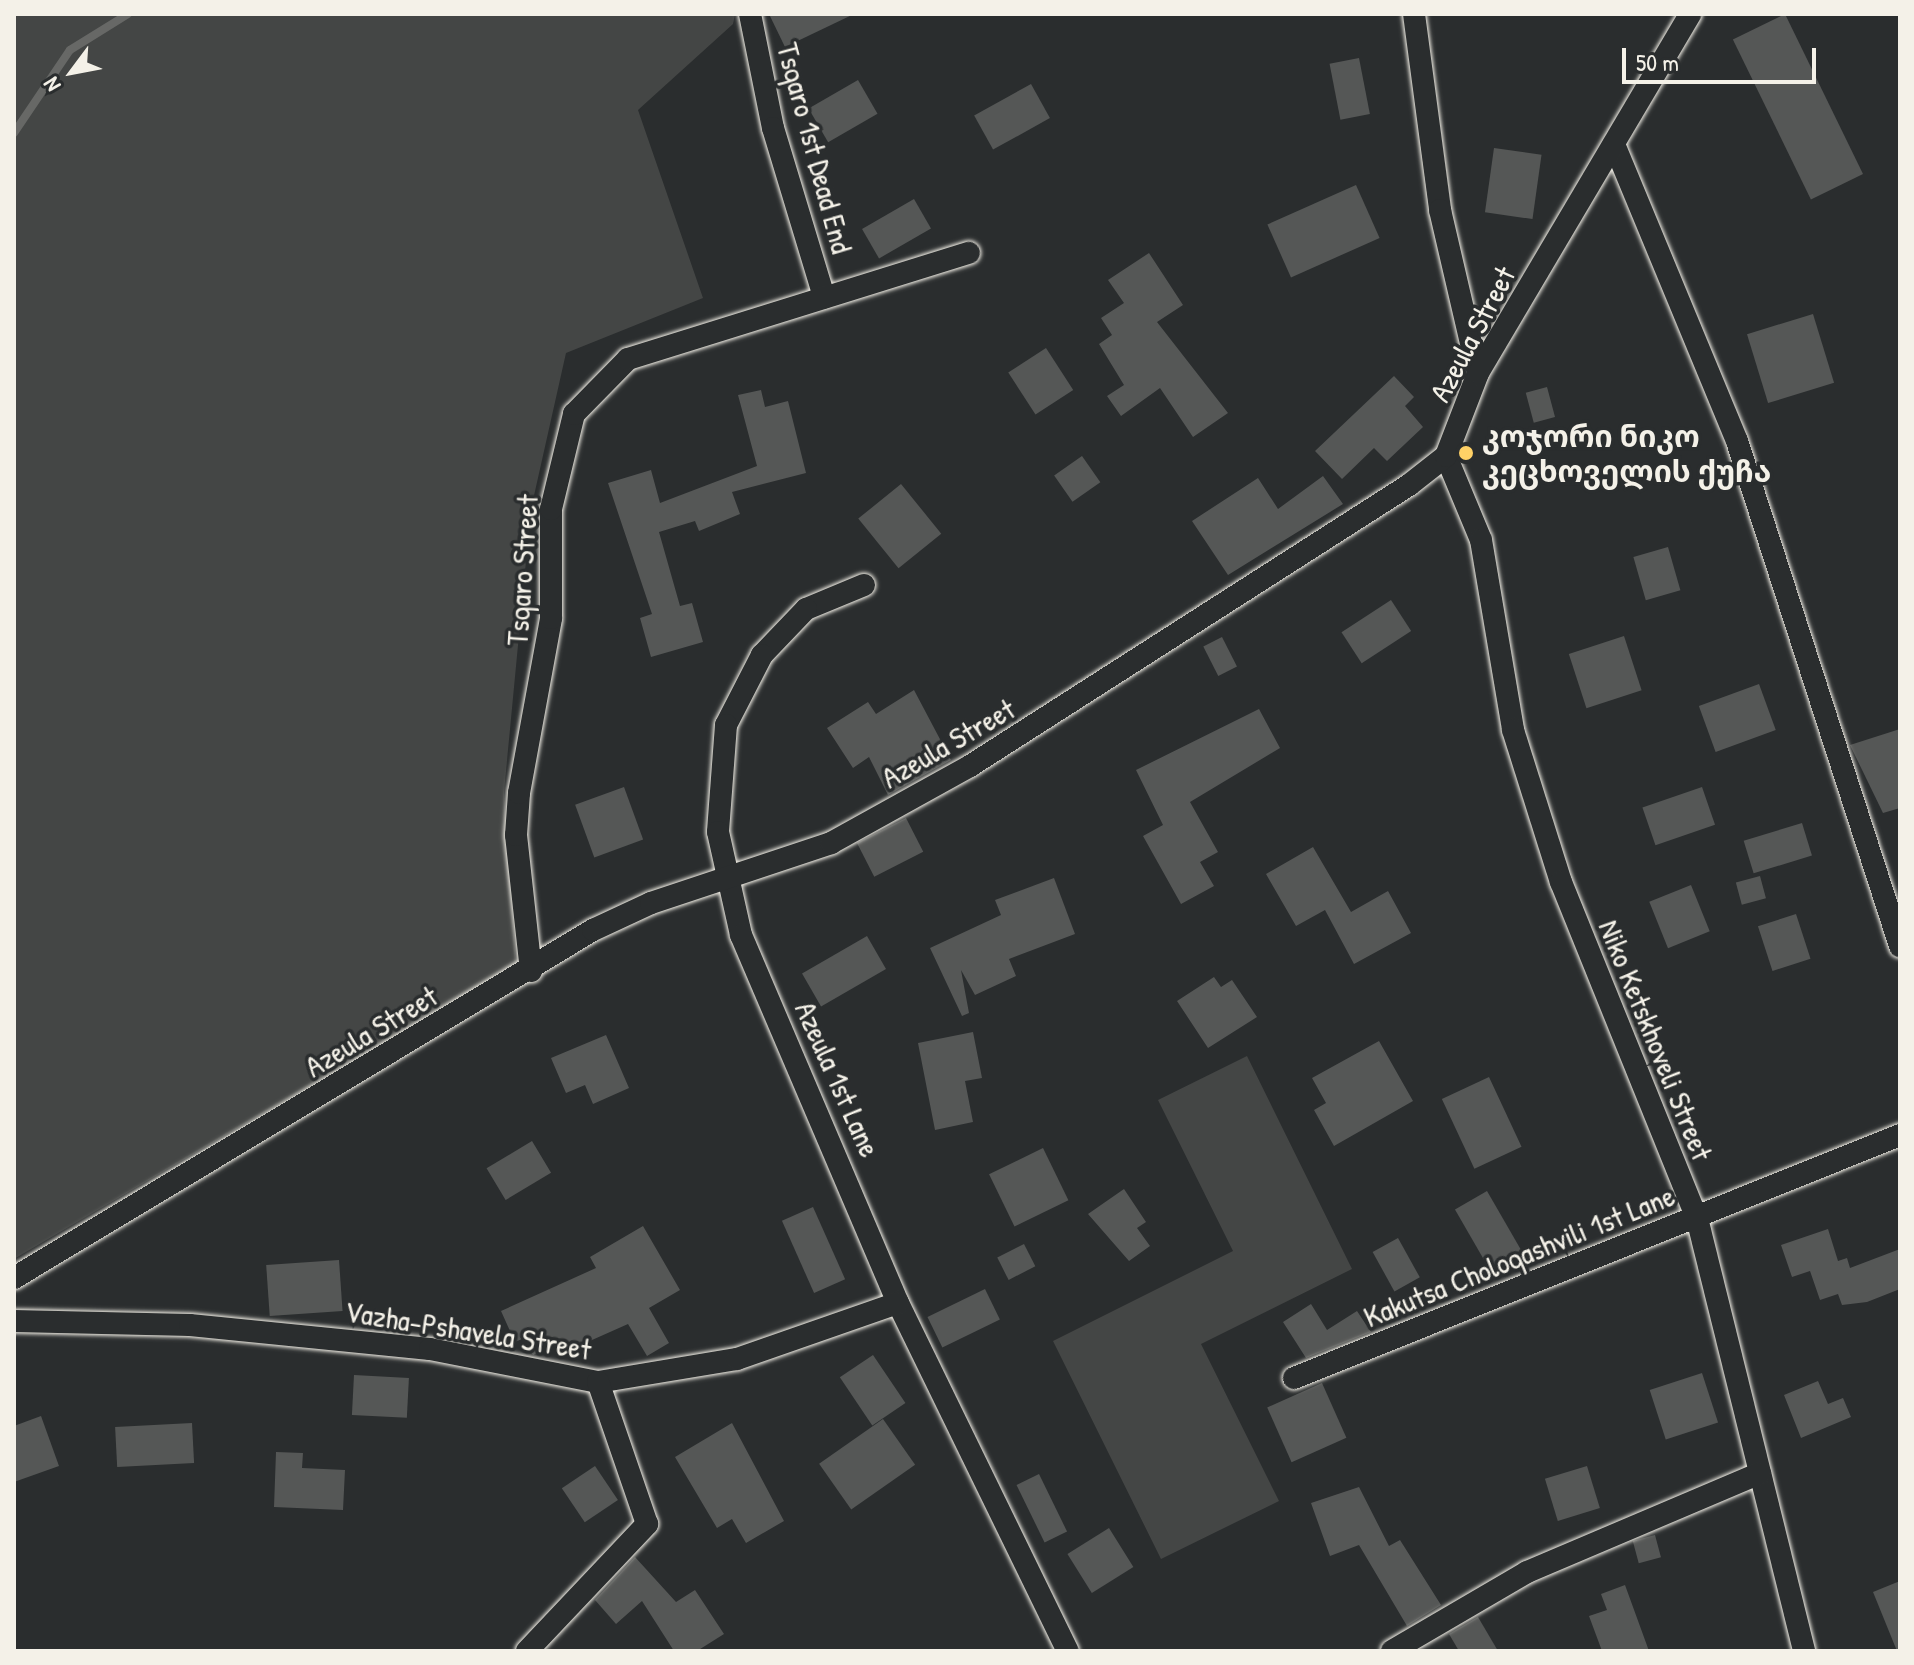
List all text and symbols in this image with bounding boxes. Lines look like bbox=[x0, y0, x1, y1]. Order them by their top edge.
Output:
north arrow bbox=[32, 32, 112, 112]
scale bar bbox=[1626, 32, 1820, 82]
street label: Tsqaro 1st Dead End bbox=[770, 39, 860, 257]
text: 50 m bbox=[1636, 46, 1679, 78]
text: N bbox=[36, 72, 67, 98]
street label: Azeula Street bbox=[1421, 260, 1523, 408]
place label: კოჯორი ნიკო კეცხოველის ქუჩა bbox=[1482, 418, 1771, 488]
marker: კოჯორი ნიკო კეცხოველის ქუჩა bbox=[1457, 444, 1475, 462]
street label: Tsqaro Street bbox=[499, 493, 545, 647]
street label: Azeula Street bbox=[875, 690, 1021, 796]
street label: Niko Ketskhoveli Street bbox=[1591, 915, 1721, 1165]
street label: Azeula Street bbox=[298, 977, 444, 1085]
street label: Azeula 1st Lane bbox=[788, 996, 888, 1162]
street label: Kakutsa Choloqashvili 1st Lane bbox=[1358, 1177, 1680, 1335]
street label: Vazha-Pshavela Street bbox=[342, 1293, 594, 1367]

